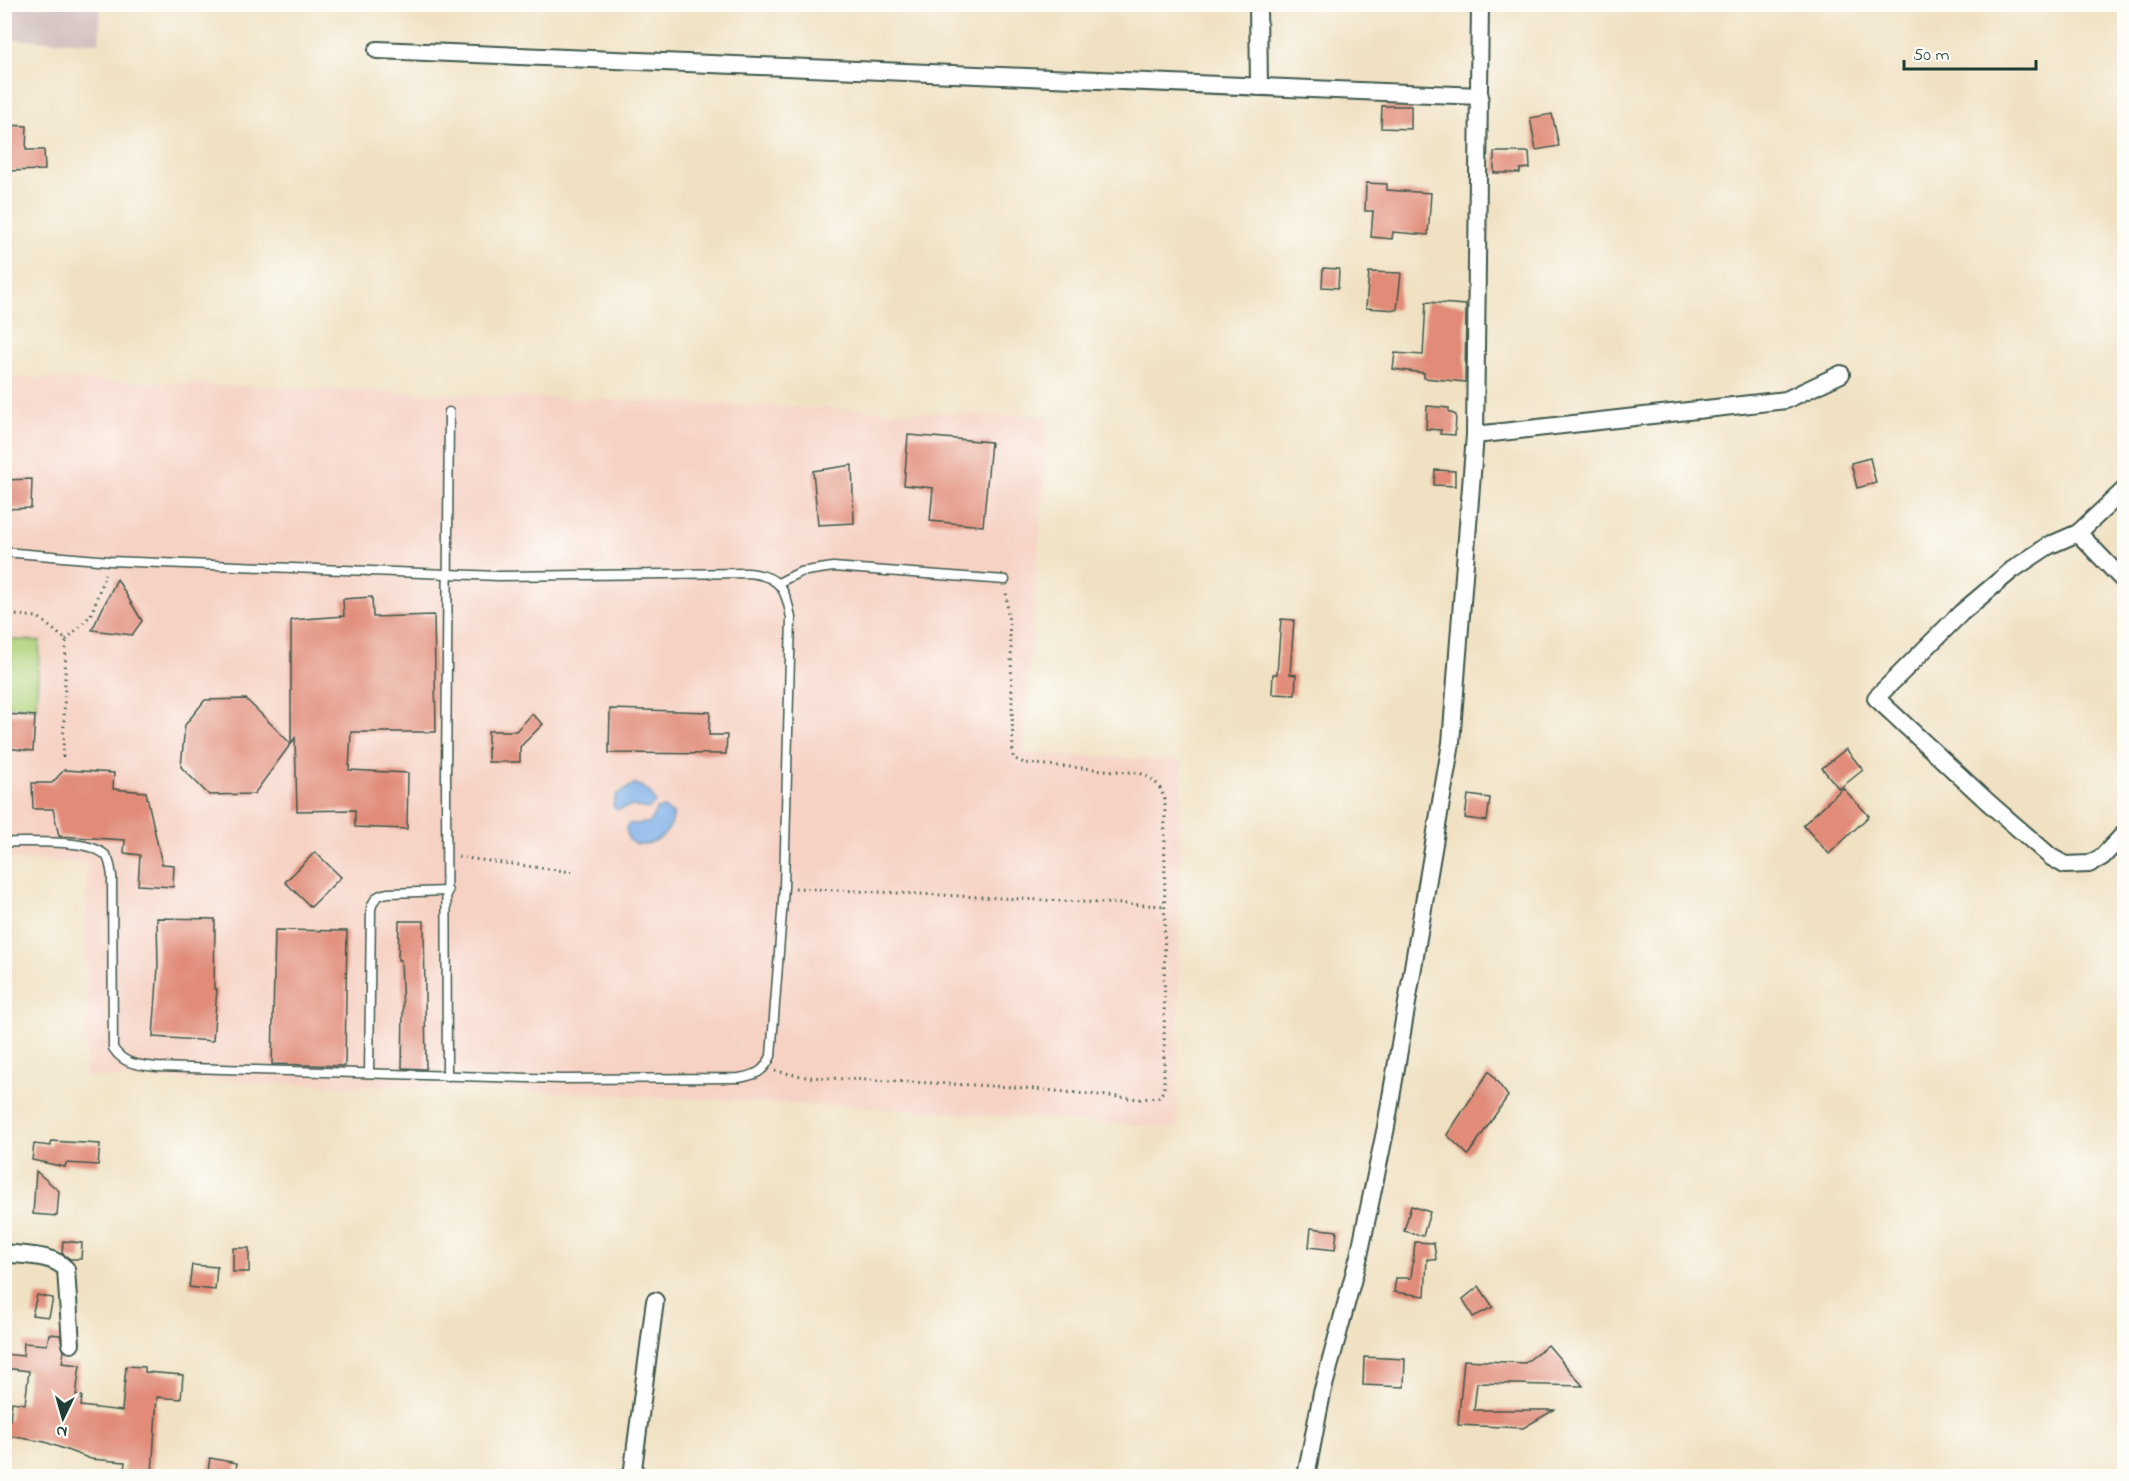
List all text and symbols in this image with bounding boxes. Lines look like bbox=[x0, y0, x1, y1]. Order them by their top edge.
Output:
scale bar bbox=[1904, 33, 2036, 71]
text: 50 m bbox=[1913, 43, 1950, 69]
north arrow bbox=[33, 1388, 93, 1448]
text: N bbox=[55, 1419, 68, 1443]

